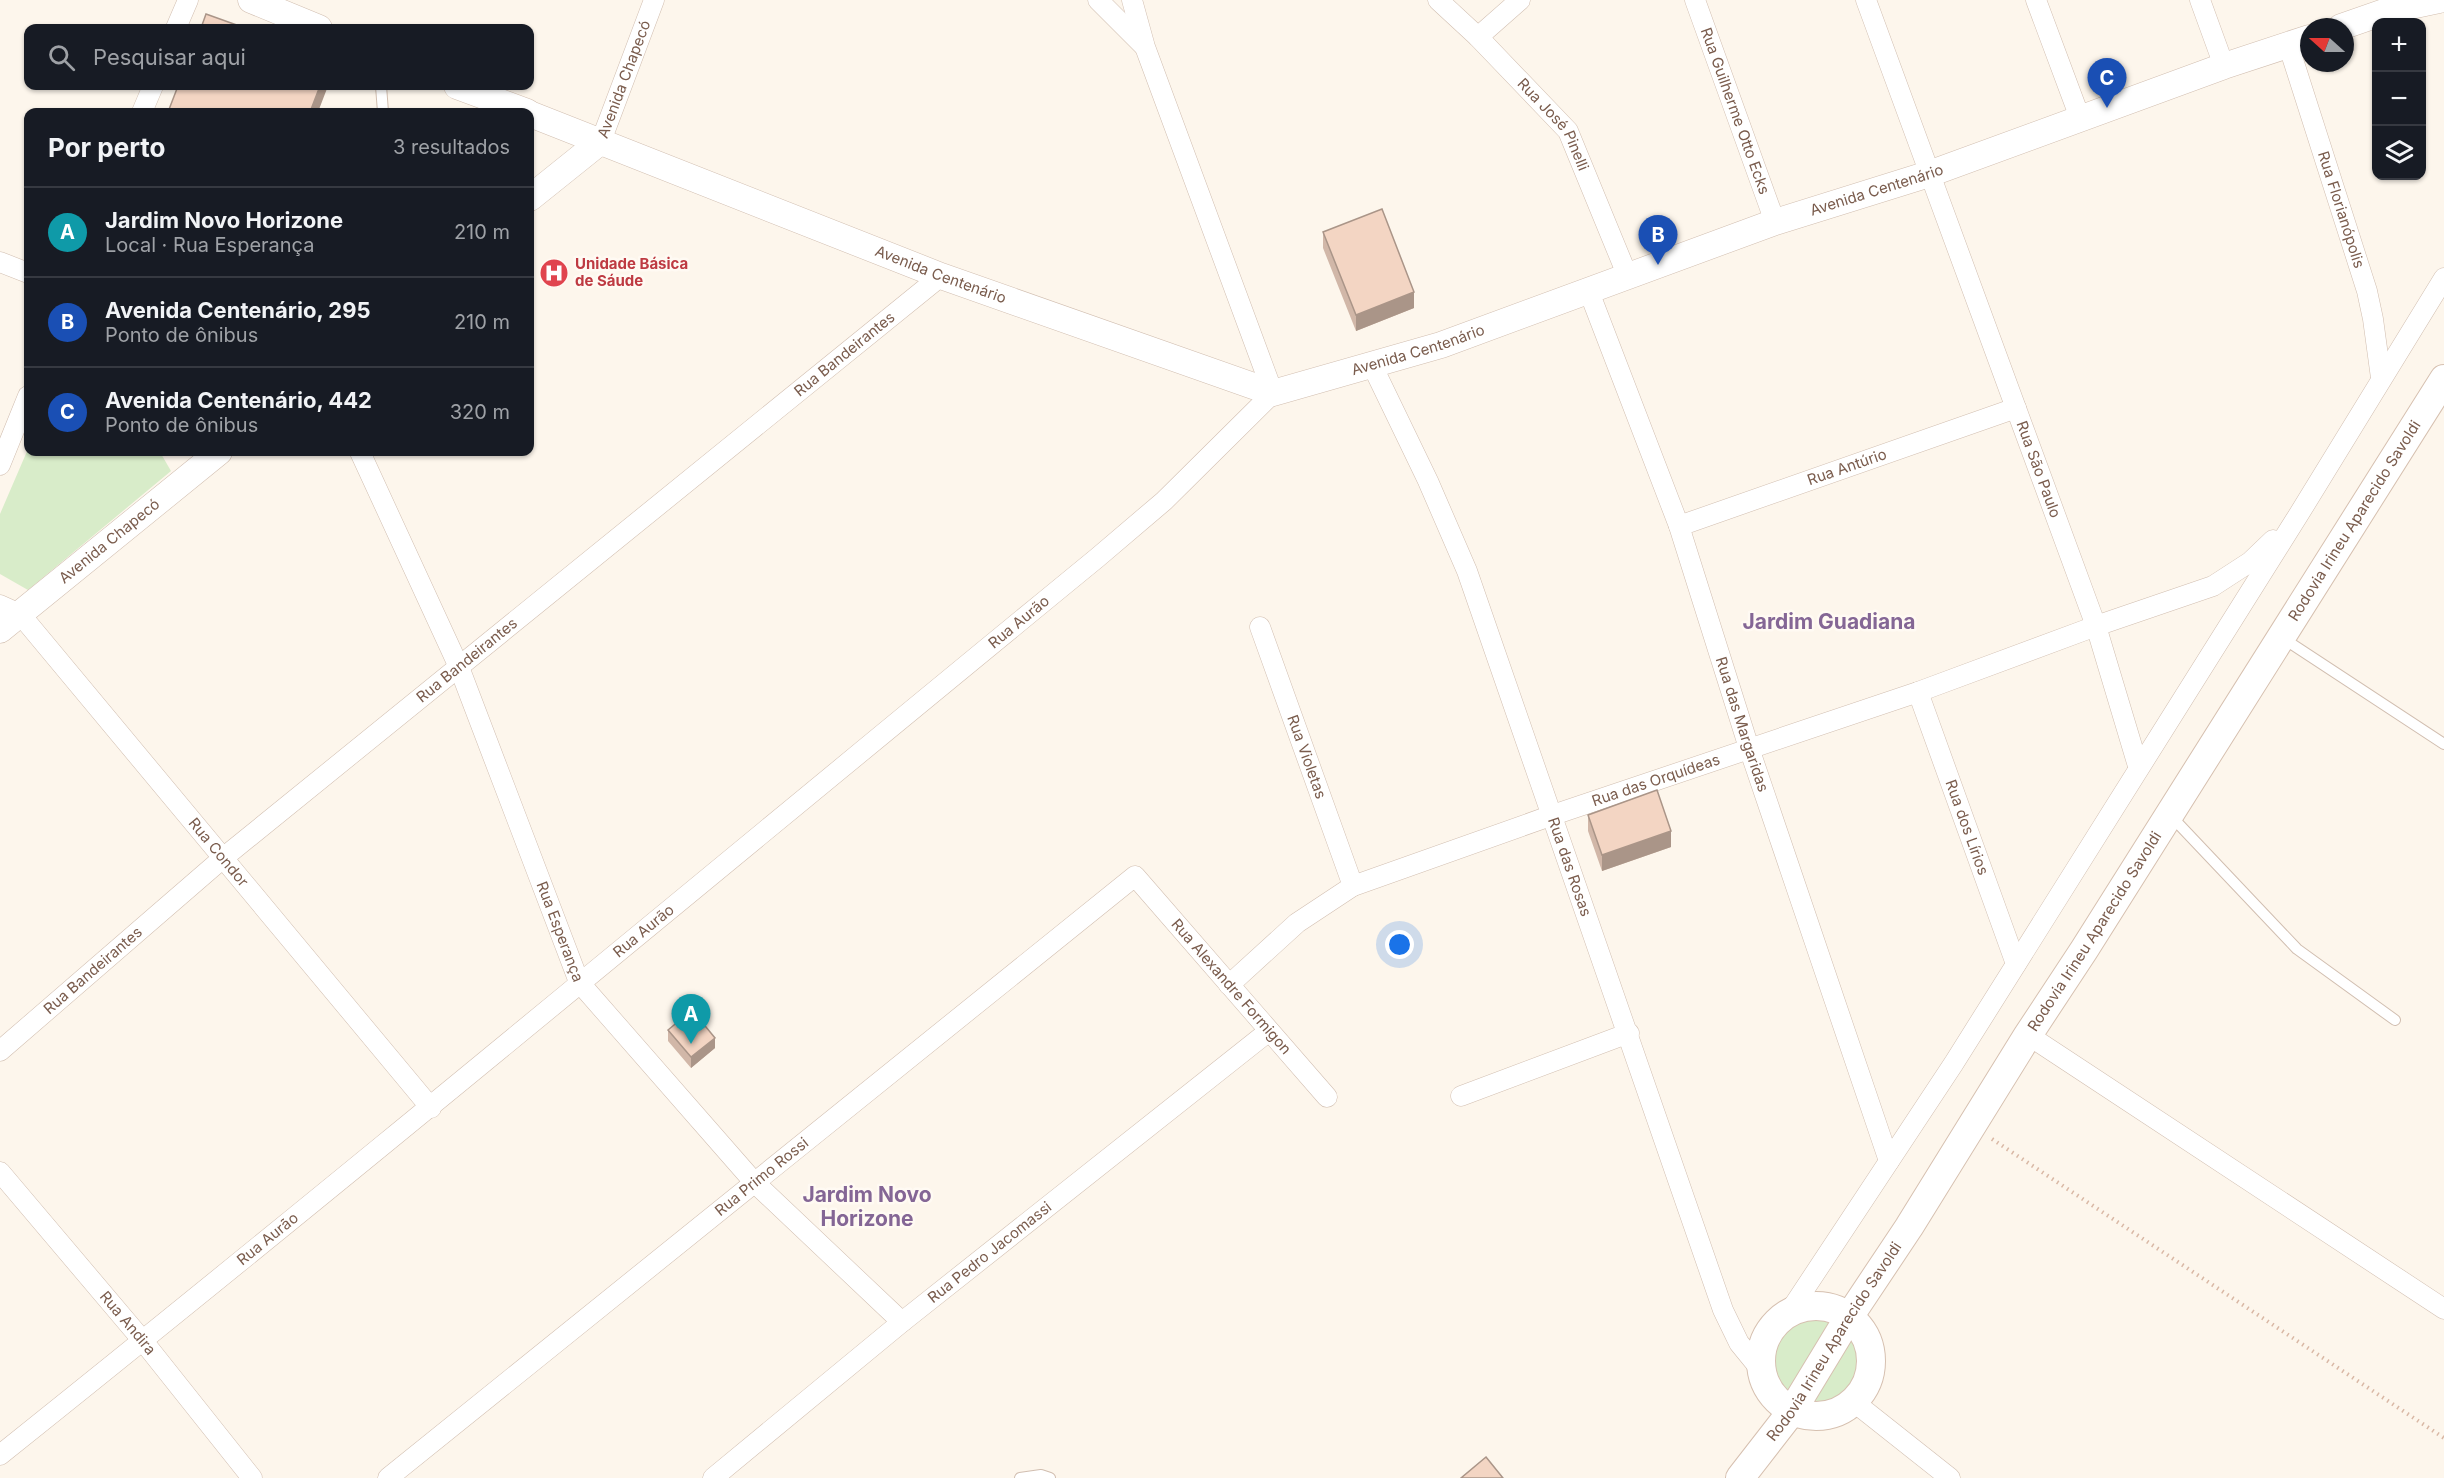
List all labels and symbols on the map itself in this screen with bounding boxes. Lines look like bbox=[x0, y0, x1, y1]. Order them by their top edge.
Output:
street label: Avenida Chapecó bbox=[593, 17, 655, 141]
north arrow bbox=[2300, 18, 2354, 72]
street label: Rua Guilherme Otto Ecks bbox=[1697, 25, 1774, 197]
pin: C bbox=[2088, 58, 2126, 108]
street label: Rua José Pinelli bbox=[1514, 74, 1593, 173]
street label: Rua Florianópolis bbox=[2314, 149, 2369, 271]
street label: Avenida Centenário bbox=[1808, 160, 1946, 219]
pin: B bbox=[1638, 216, 1678, 265]
street label: Avenida Centenário bbox=[873, 241, 1009, 307]
place label: Unidade Básica de Sáude bbox=[575, 254, 688, 290]
hospital icon: Unidade Básica de Sáude bbox=[538, 257, 570, 289]
street label: Rua Bandeirantes bbox=[790, 307, 899, 400]
street label: Avenida Centenário bbox=[1349, 320, 1487, 379]
street label: Rodovia Irineu Aparecido Savoldi bbox=[2284, 417, 2425, 624]
street label: Rua São Paulo bbox=[2012, 418, 2065, 520]
street label: Rua Antúrio bbox=[1805, 444, 1889, 489]
street label: Avenida Chapecó bbox=[55, 494, 163, 587]
street label: Rua Aurão bbox=[984, 591, 1053, 652]
district label: Jardim Guadiana bbox=[1743, 609, 1915, 634]
street label: Rua Bandeirantes bbox=[412, 613, 521, 706]
street label: Rua das Margaridas bbox=[1712, 654, 1773, 794]
street label: Rua Violetas bbox=[1283, 712, 1331, 801]
street label: Rua das Orquídeas bbox=[1589, 749, 1722, 810]
street label: Rua dos Lírios bbox=[1941, 777, 1993, 878]
street label: Rua Condor bbox=[185, 814, 253, 891]
street label: Rua das Rosas bbox=[1544, 815, 1596, 919]
street label: Rodovia Irineu Aparecido Savoldi bbox=[2023, 828, 2165, 1035]
street label: Rua Esperança bbox=[533, 879, 588, 985]
street label: Rua Aurão bbox=[609, 900, 678, 961]
street label: Rua Alexandre Formigon bbox=[1167, 915, 1296, 1058]
street label: Rua Bandeirantes bbox=[39, 922, 146, 1018]
your location bbox=[1385, 930, 1414, 959]
pin: A bbox=[672, 994, 710, 1044]
street label: Rua Primo Rossi bbox=[711, 1133, 812, 1220]
district label: Jardim Novo Horizone bbox=[802, 1182, 932, 1231]
street label: Rua Pedro Jacomassi bbox=[924, 1197, 1055, 1307]
street label: Rua Aurão bbox=[233, 1208, 302, 1269]
street label: Rodovia Irineu Aparecido Savoldi bbox=[1762, 1238, 1905, 1445]
street label: Rua Andira bbox=[96, 1287, 160, 1359]

